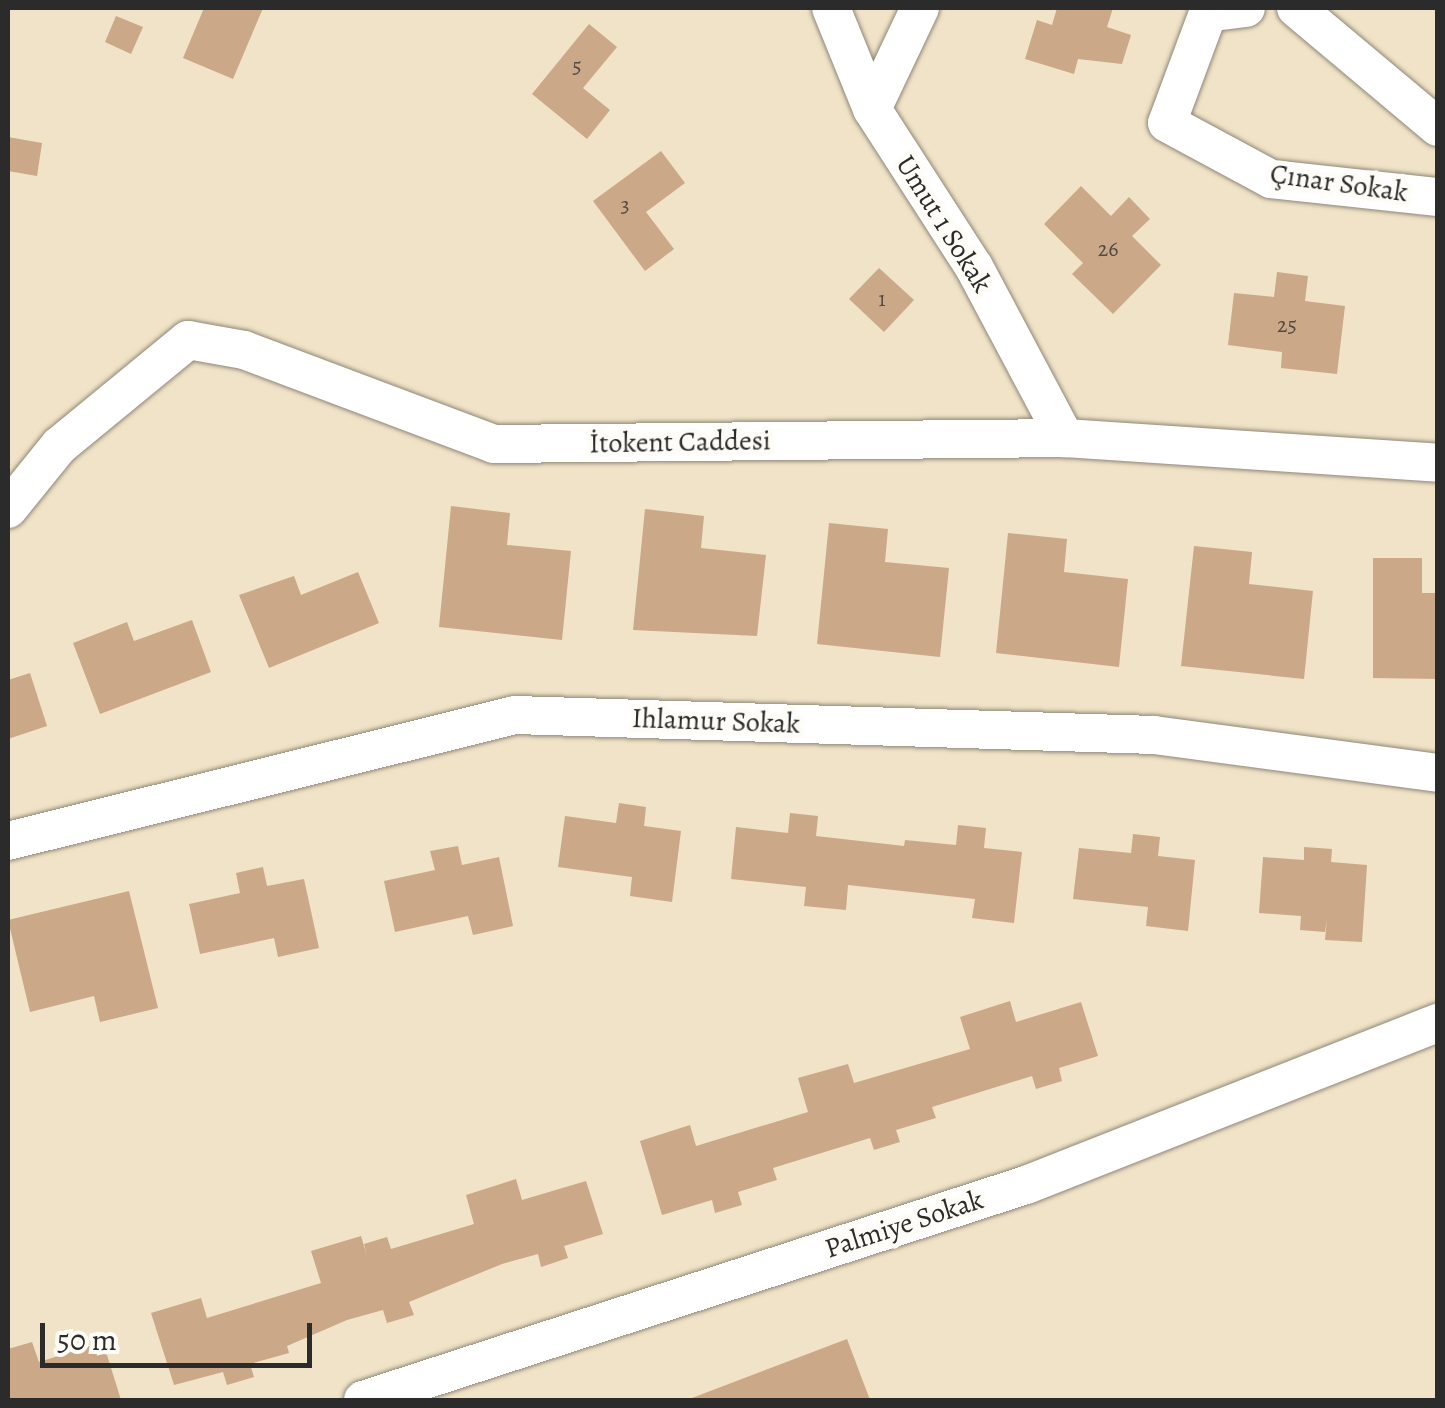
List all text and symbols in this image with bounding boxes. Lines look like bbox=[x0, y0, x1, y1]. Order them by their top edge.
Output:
house number: 5 bbox=[572, 54, 582, 80]
street label: Umut 1 Sokak bbox=[889, 149, 999, 299]
street label: Çınar Sokak bbox=[1268, 157, 1410, 209]
house number: 3 bbox=[620, 193, 630, 219]
house number: 26 bbox=[1098, 237, 1118, 263]
house number: 1 bbox=[878, 287, 886, 313]
house number: 25 bbox=[1277, 313, 1297, 339]
street label: İtokent Caddesi bbox=[589, 424, 771, 460]
street label: Ihlamur Sokak bbox=[631, 701, 801, 741]
street label: Palmiye Sokak bbox=[821, 1183, 987, 1265]
scale bar bbox=[45, 1303, 318, 1365]
text: 50 m bbox=[57, 1320, 117, 1360]

